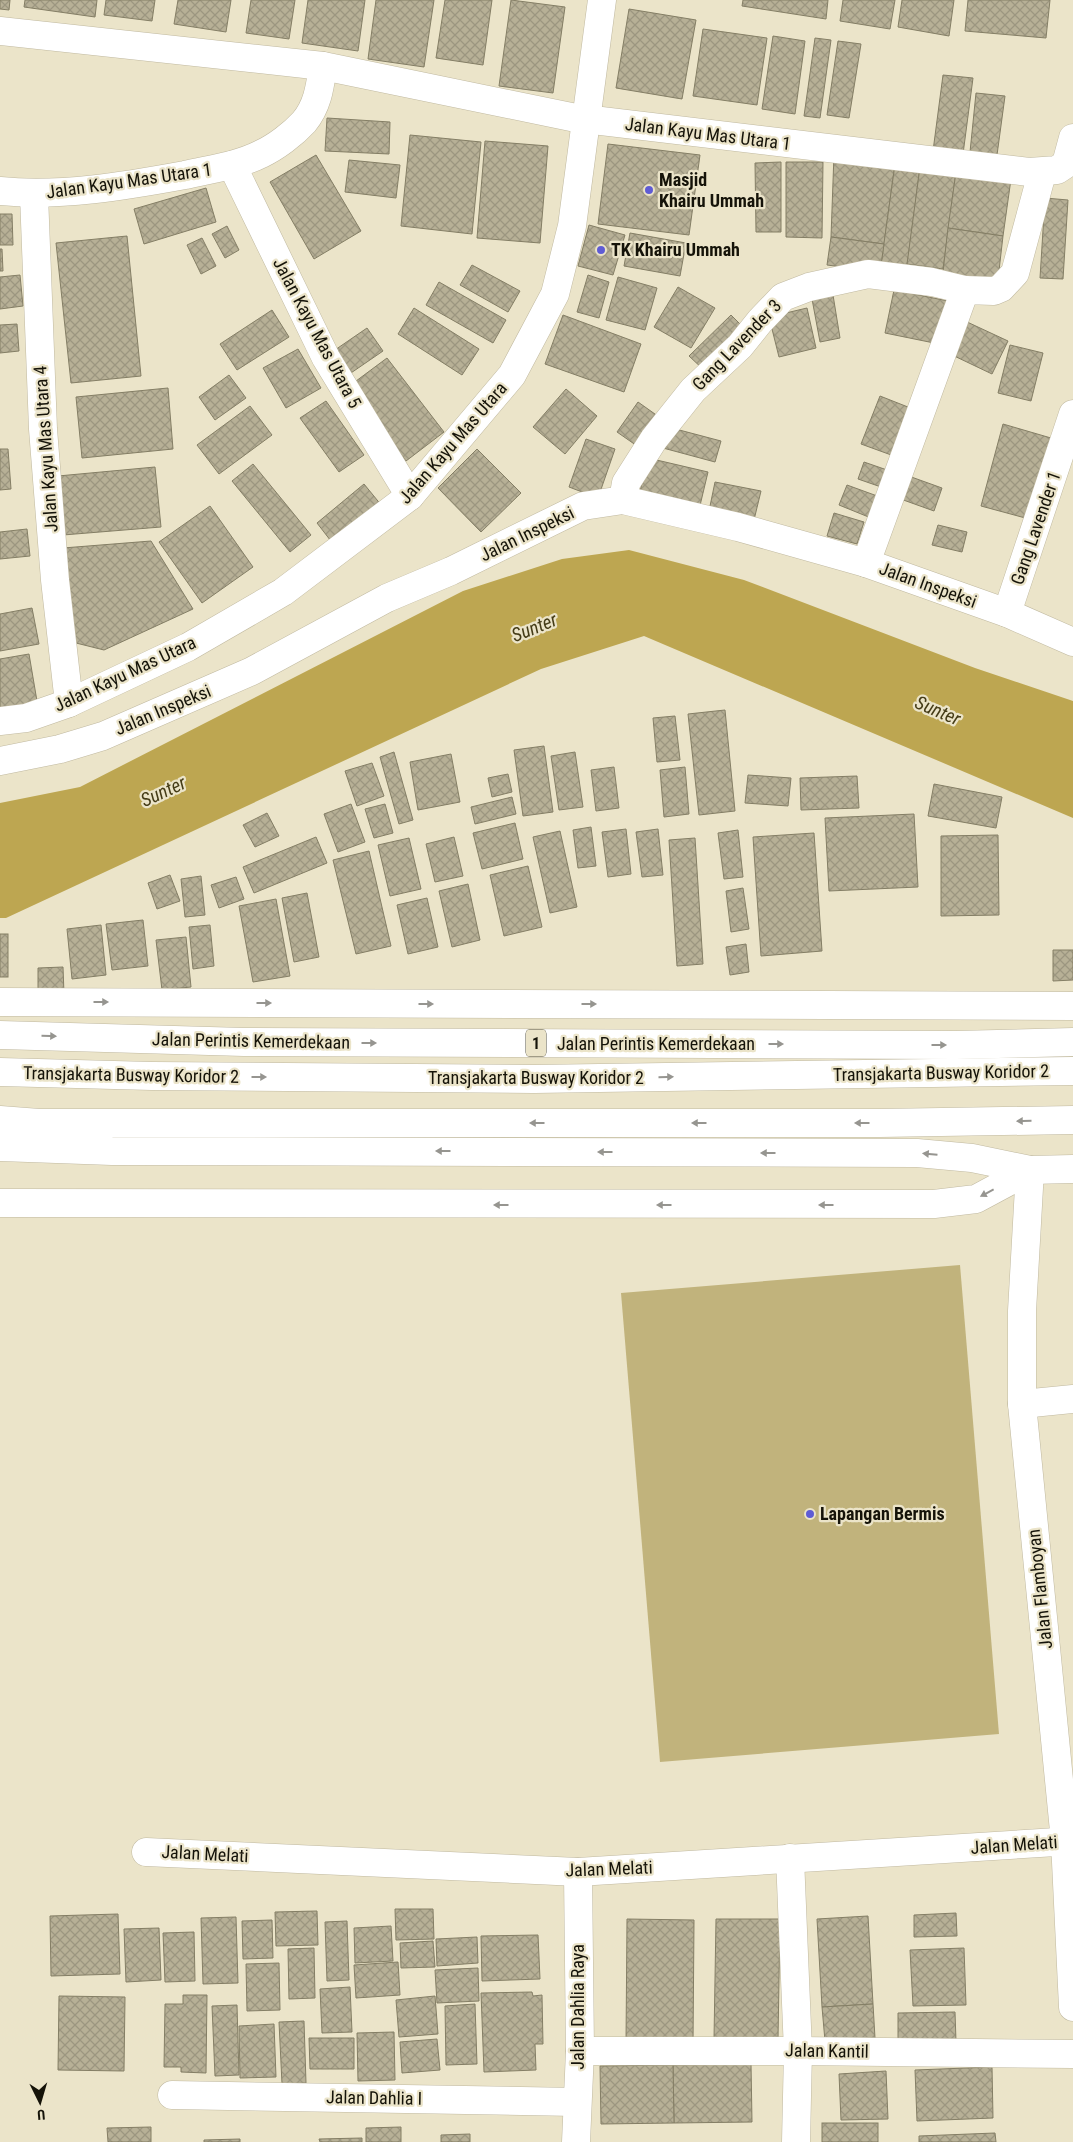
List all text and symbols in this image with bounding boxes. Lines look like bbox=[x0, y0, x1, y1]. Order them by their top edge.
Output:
street label: Jalan Kayu Mas Utara 1 bbox=[624, 113, 792, 154]
street label: Jalan Kayu Mas Utara 1 bbox=[45, 158, 213, 203]
place label: Masjid Khairu Ummah bbox=[659, 169, 764, 211]
marker: Masjid Khairu Ummah bbox=[643, 184, 655, 196]
place label: TK Khairu Ummah bbox=[611, 239, 740, 260]
marker: TK Khairu Ummah bbox=[595, 244, 607, 256]
street label: Jalan Kayu Mas Utara 5 bbox=[269, 254, 366, 411]
street label: Gang Lavender 3 bbox=[688, 295, 785, 395]
street label: Jalan Kayu Mas Utara 4 bbox=[29, 365, 62, 533]
street label: Jalan Kayu Mas Utara bbox=[394, 378, 511, 508]
street label: Gang Lavender 1 bbox=[1006, 468, 1065, 587]
street label: Jalan Inspeksi bbox=[476, 502, 577, 565]
street label: Jalan Inspeksi bbox=[877, 557, 980, 612]
water label: Sunter bbox=[508, 608, 561, 647]
street label: Jalan Kayu Mas Utara bbox=[51, 632, 199, 716]
street label: Jalan Inspeksi bbox=[112, 680, 214, 739]
water label: Sunter bbox=[912, 691, 964, 730]
water label: Sunter bbox=[137, 771, 190, 812]
one-way arrow bbox=[93, 999, 109, 1007]
one-way arrow bbox=[256, 999, 272, 1007]
one-way arrow bbox=[418, 1000, 434, 1008]
one-way arrow bbox=[581, 1000, 597, 1008]
street label: Jalan Perintis Kemerdekaan bbox=[152, 1028, 350, 1053]
road number: 1 bbox=[526, 1030, 546, 1056]
one-way arrow bbox=[41, 1033, 57, 1041]
street label: Jalan Perintis Kemerdekaan bbox=[557, 1033, 755, 1054]
one-way arrow bbox=[361, 1039, 377, 1047]
one-way arrow bbox=[768, 1041, 784, 1049]
one-way arrow bbox=[931, 1041, 947, 1049]
street label: Transjakarta Busway Koridor 2 bbox=[833, 1060, 1049, 1085]
street label: Transjakarta Busway Koridor 2 bbox=[23, 1062, 239, 1087]
street label: Transjakarta Busway Koridor 2 bbox=[428, 1067, 644, 1088]
one-way arrow bbox=[251, 1073, 267, 1081]
one-way arrow bbox=[658, 1073, 674, 1081]
one-way arrow bbox=[1016, 1117, 1032, 1125]
one-way arrow bbox=[529, 1119, 545, 1127]
one-way arrow bbox=[691, 1119, 707, 1127]
one-way arrow bbox=[854, 1119, 870, 1127]
one-way arrow bbox=[435, 1147, 451, 1155]
one-way arrow bbox=[597, 1148, 613, 1156]
one-way arrow bbox=[760, 1148, 776, 1156]
one-way arrow bbox=[922, 1150, 938, 1158]
one-way arrow bbox=[980, 1189, 994, 1197]
one-way arrow bbox=[493, 1201, 509, 1209]
one-way arrow bbox=[656, 1201, 672, 1209]
one-way arrow bbox=[818, 1201, 834, 1209]
place label: Lapangan Bermis bbox=[820, 1503, 945, 1524]
marker: Lapangan Bermis bbox=[804, 1508, 816, 1520]
street label: Jalan Flamboyan bbox=[1023, 1528, 1056, 1650]
street label: Jalan Melati bbox=[970, 1831, 1058, 1858]
street label: Jalan Melati bbox=[161, 1841, 249, 1866]
street label: Jalan Melati bbox=[565, 1856, 653, 1881]
street label: Jalan Dahlia Raya bbox=[567, 1944, 588, 2070]
street label: Jalan Kantil bbox=[785, 2039, 869, 2062]
north arrow bbox=[15, 2077, 65, 2127]
street label: Jalan Dahlia I bbox=[326, 2086, 422, 2109]
text: U bbox=[36, 2107, 46, 2123]

